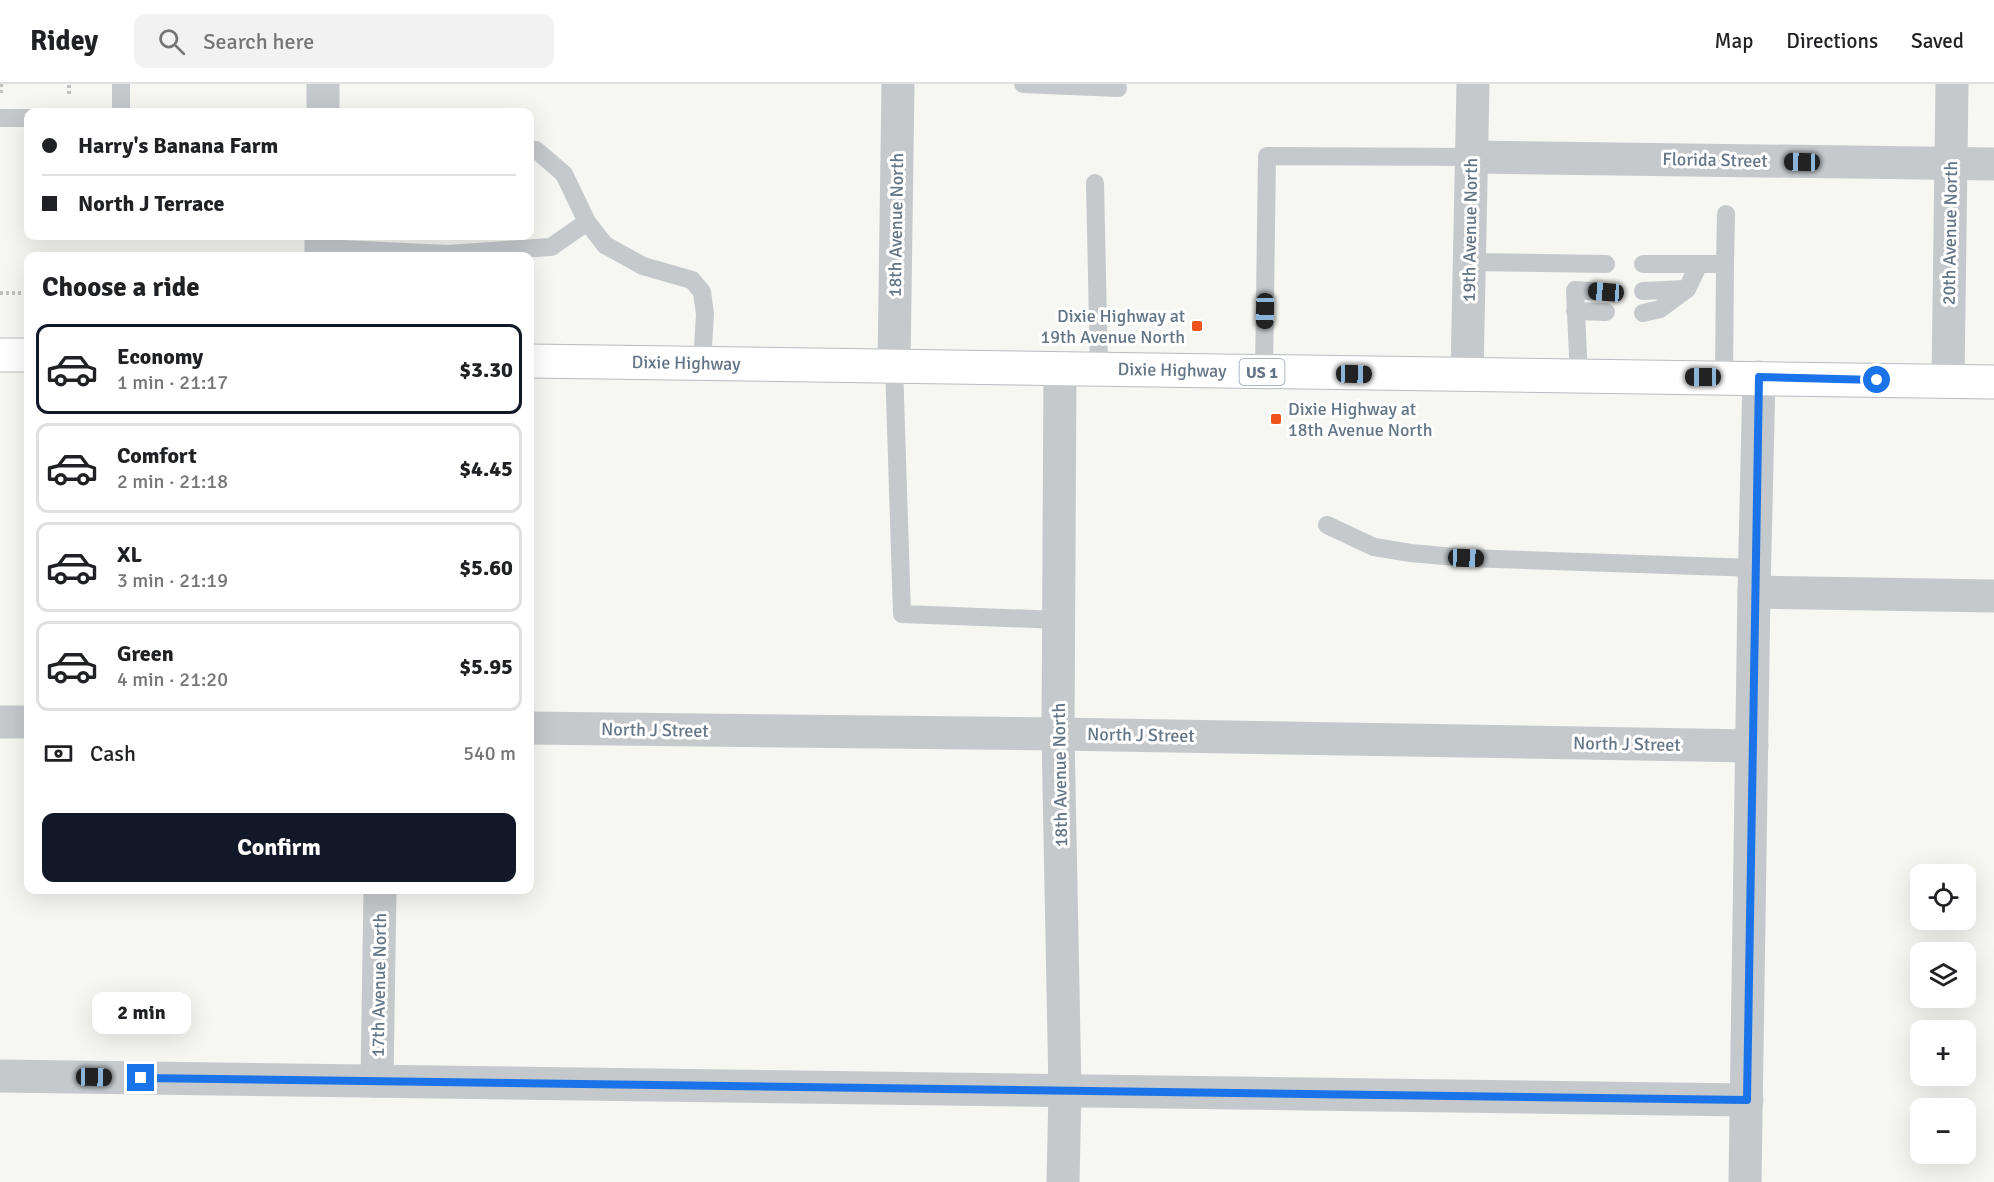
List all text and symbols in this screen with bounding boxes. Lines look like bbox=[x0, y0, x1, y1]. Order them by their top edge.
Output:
search box bbox=[134, 14, 554, 68]
text: Ridey bbox=[30, 24, 98, 58]
icon: search bbox=[155, 25, 188, 58]
text: Search here bbox=[203, 28, 314, 55]
text: Map bbox=[1715, 28, 1753, 54]
text: Directions bbox=[1786, 28, 1878, 54]
text: Saved bbox=[1911, 28, 1964, 54]
text: Harry's Banana Farm bbox=[78, 132, 278, 159]
street label: Florida Street bbox=[1662, 148, 1768, 172]
street label: 18th Avenue North bbox=[884, 153, 908, 297]
car bbox=[1784, 153, 1820, 171]
street label: 19th Avenue North bbox=[1458, 158, 1482, 302]
street label: 20th Avenue North bbox=[1938, 161, 1962, 305]
text: North J Terrace bbox=[78, 190, 224, 217]
text: Choose a ride bbox=[42, 271, 200, 304]
car bbox=[1587, 282, 1625, 302]
car bbox=[1256, 293, 1274, 329]
place label: Dixie Highway at 19th Avenue North bbox=[1041, 305, 1185, 348]
marker: Dixie Highway at 19th Avenue North bbox=[1190, 319, 1204, 333]
icon: car bbox=[45, 342, 99, 396]
text: Economy bbox=[117, 343, 203, 370]
street label: Dixie Highway bbox=[631, 351, 741, 375]
text: $3.30 bbox=[459, 356, 513, 383]
street label: Dixie Highway bbox=[1117, 358, 1227, 382]
road number: US 1 bbox=[1240, 359, 1284, 385]
car bbox=[1336, 365, 1372, 383]
route start bbox=[1863, 366, 1890, 393]
car bbox=[1685, 368, 1721, 386]
text: 1 min · 21:17 bbox=[117, 370, 228, 395]
place label: Dixie Highway at 18th Avenue North bbox=[1288, 398, 1432, 441]
marker: Dixie Highway at 18th Avenue North bbox=[1269, 412, 1283, 426]
icon: car bbox=[45, 441, 99, 495]
text: Comfort bbox=[117, 442, 197, 469]
text: $4.45 bbox=[459, 455, 513, 482]
text: 2 min · 21:18 bbox=[117, 469, 228, 494]
icon: car bbox=[45, 540, 99, 594]
text: XL bbox=[117, 541, 142, 568]
car bbox=[1448, 548, 1484, 568]
text: $5.60 bbox=[459, 554, 513, 581]
text: 3 min · 21:19 bbox=[117, 568, 228, 593]
icon: car bbox=[45, 639, 99, 693]
text: Green bbox=[117, 640, 174, 667]
text: $5.95 bbox=[459, 653, 513, 680]
text: 4 min · 21:20 bbox=[117, 667, 228, 692]
street label: 18th Avenue North bbox=[1048, 703, 1072, 847]
street label: North J Street bbox=[601, 718, 709, 742]
street label: North J Street bbox=[1087, 723, 1195, 747]
street label: North J Street bbox=[1573, 732, 1681, 756]
icon: cash bbox=[42, 737, 75, 770]
text: Cash bbox=[90, 740, 136, 767]
text: 540 m bbox=[463, 741, 516, 766]
button: Confirm bbox=[42, 813, 516, 882]
map controls bbox=[1910, 864, 1976, 1164]
button: locate bbox=[1910, 864, 1976, 930]
street label: 17th Avenue North bbox=[367, 913, 391, 1057]
button: layers bbox=[1910, 942, 1976, 1008]
callout: 2 min bbox=[92, 991, 190, 1033]
text: 2 min bbox=[117, 1000, 166, 1025]
button: + bbox=[1910, 1020, 1976, 1086]
route end bbox=[127, 1064, 154, 1091]
car bbox=[76, 1068, 112, 1086]
button: − bbox=[1910, 1098, 1976, 1164]

